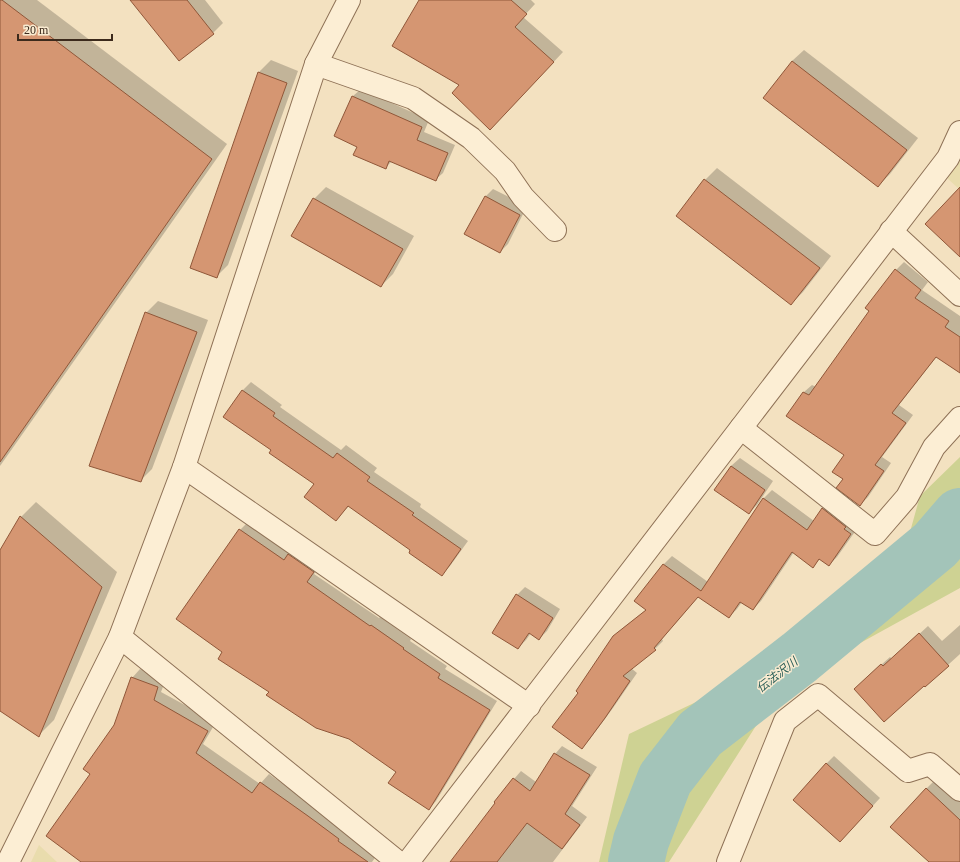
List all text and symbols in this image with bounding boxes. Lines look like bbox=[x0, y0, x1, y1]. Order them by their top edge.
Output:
scale bar bbox=[18, 16, 112, 42]
text: 20 m bbox=[24, 23, 49, 37]
water label: 伝法沢川 bbox=[754, 653, 802, 695]

